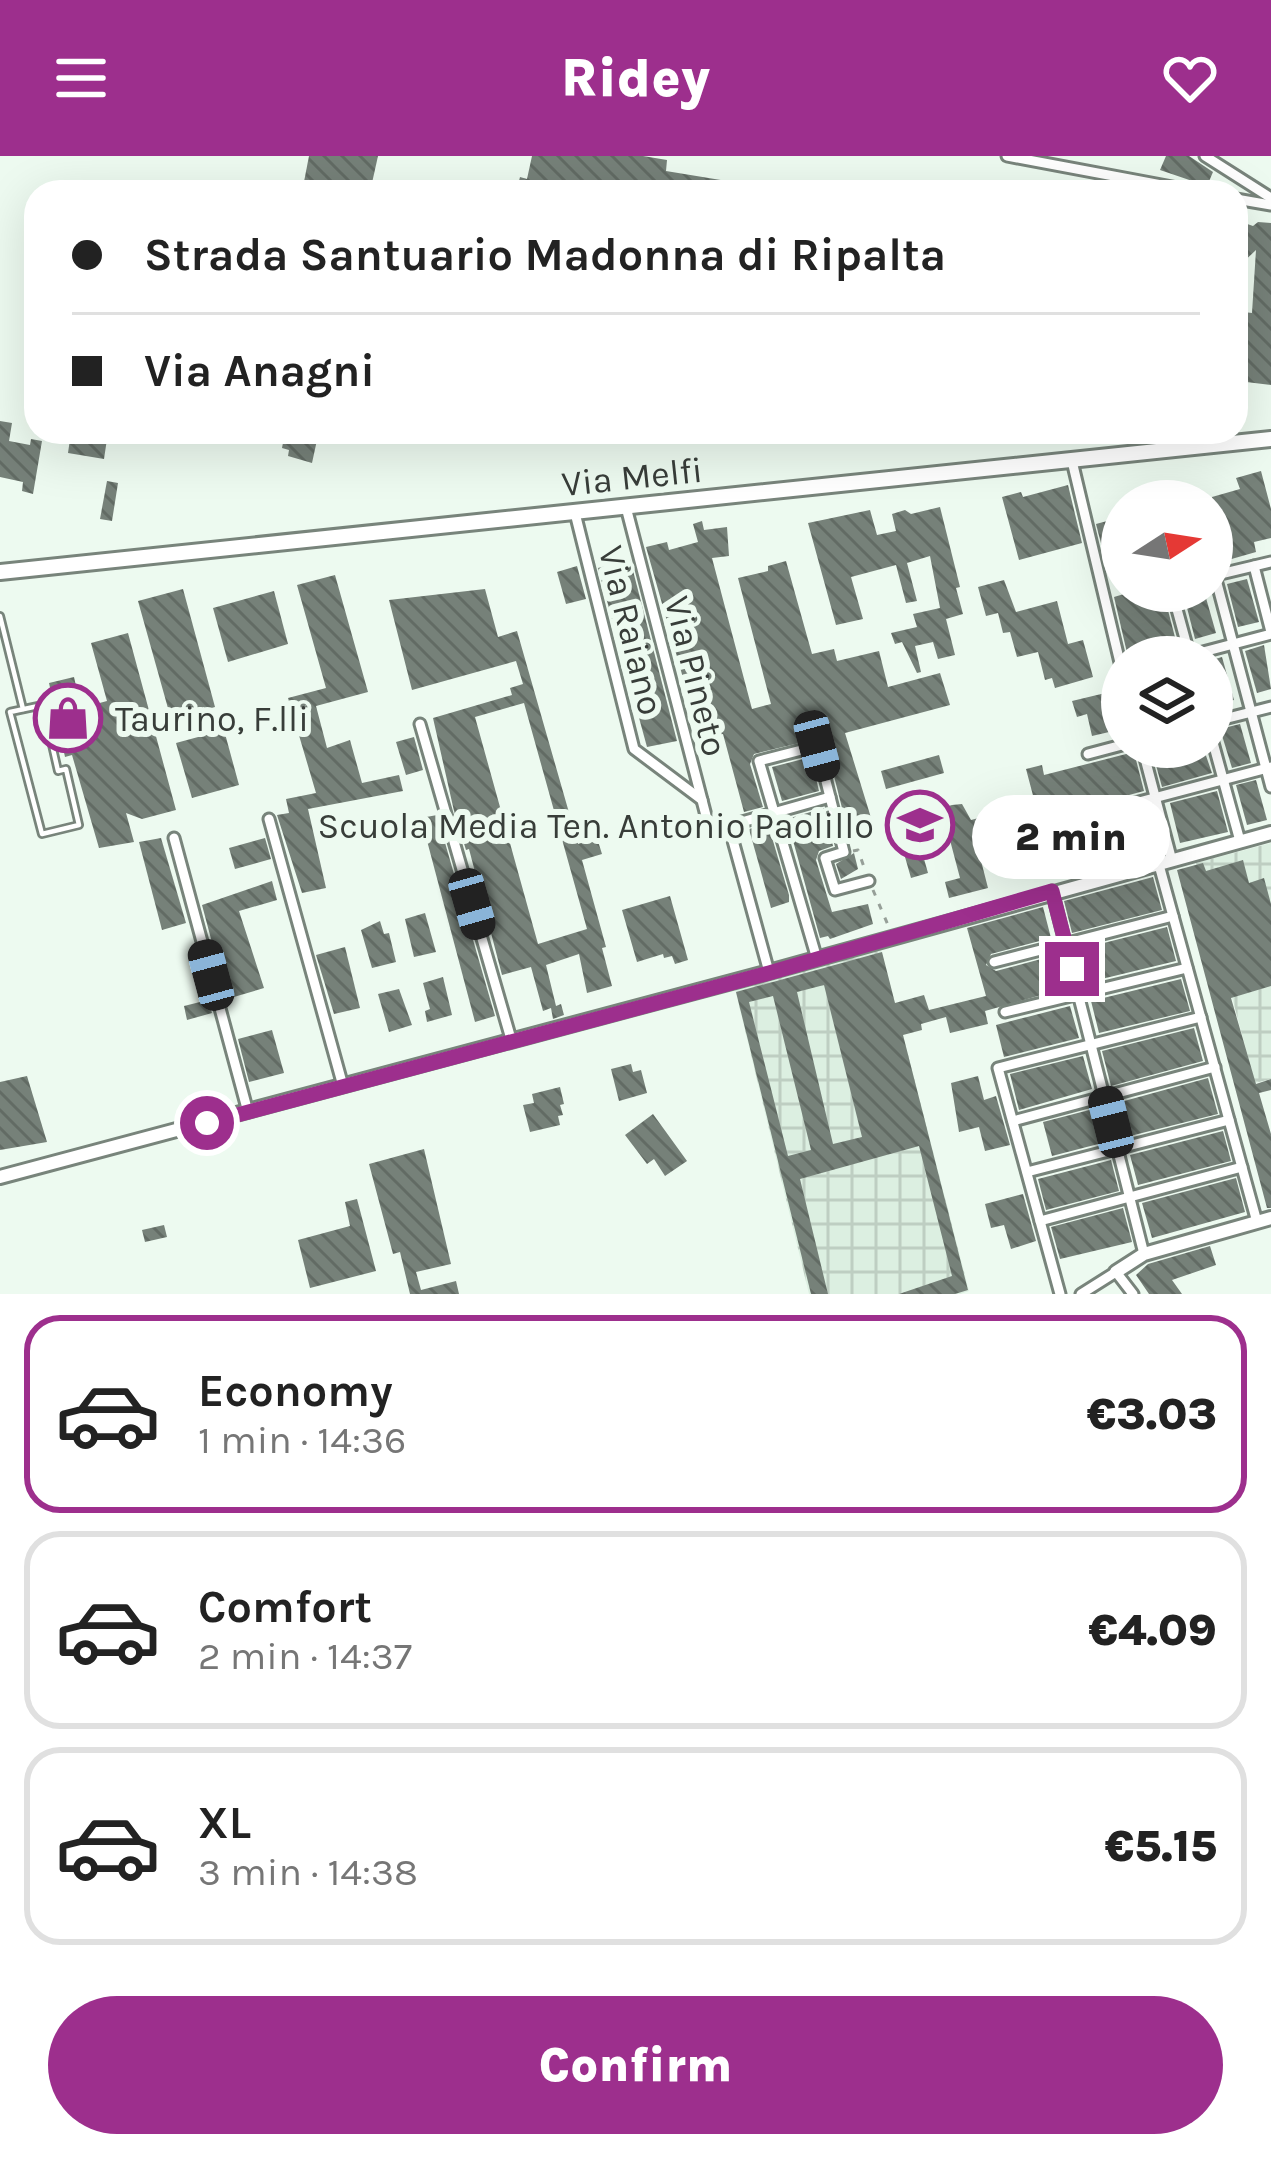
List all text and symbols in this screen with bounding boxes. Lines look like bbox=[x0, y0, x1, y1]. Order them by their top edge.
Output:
icon: menu bbox=[48, 45, 114, 111]
icon: heart bbox=[1157, 45, 1223, 111]
text: Ridey bbox=[561, 46, 710, 110]
text: Strada Santuario Madonna di Ripalta bbox=[144, 229, 946, 281]
text: Via Anagni bbox=[144, 345, 375, 397]
street label: Via Melfi bbox=[560, 449, 705, 505]
north arrow bbox=[1101, 480, 1233, 612]
map controls bbox=[1101, 480, 1233, 768]
street label: Via Raiano bbox=[590, 541, 672, 719]
street label: Via Pineto bbox=[656, 592, 736, 761]
button: layers bbox=[1101, 636, 1233, 768]
shop icon: Taurino, F.lli bbox=[33, 683, 103, 753]
place label: Taurino, F.lli bbox=[115, 698, 309, 740]
car bbox=[790, 707, 844, 785]
school or university icon: Scuola Media Ten. Antonio Paolillo bbox=[885, 790, 955, 860]
callout: 2 min bbox=[973, 795, 1171, 879]
place label: Scuola Media Ten. Antonio Paolillo bbox=[317, 805, 874, 847]
text: 2 min bbox=[1015, 814, 1127, 860]
car bbox=[445, 864, 499, 944]
car bbox=[184, 936, 238, 1014]
route end bbox=[1045, 942, 1099, 996]
car bbox=[1085, 1083, 1137, 1161]
route start bbox=[180, 1096, 234, 1150]
icon: car bbox=[54, 1360, 162, 1468]
text: Economy bbox=[198, 1365, 393, 1417]
text: €3.03 bbox=[1087, 1388, 1217, 1440]
text: 1 min · 14:36 bbox=[198, 1417, 406, 1463]
icon: car bbox=[54, 1576, 162, 1684]
text: Comfort bbox=[198, 1581, 372, 1633]
text: €4.09 bbox=[1088, 1604, 1217, 1656]
text: 2 min · 14:37 bbox=[198, 1633, 412, 1679]
icon: car bbox=[54, 1792, 162, 1900]
text: XL bbox=[198, 1797, 251, 1849]
text: €5.15 bbox=[1105, 1820, 1217, 1872]
text: 3 min · 14:38 bbox=[198, 1849, 418, 1895]
button: Confirm bbox=[48, 1996, 1223, 2134]

